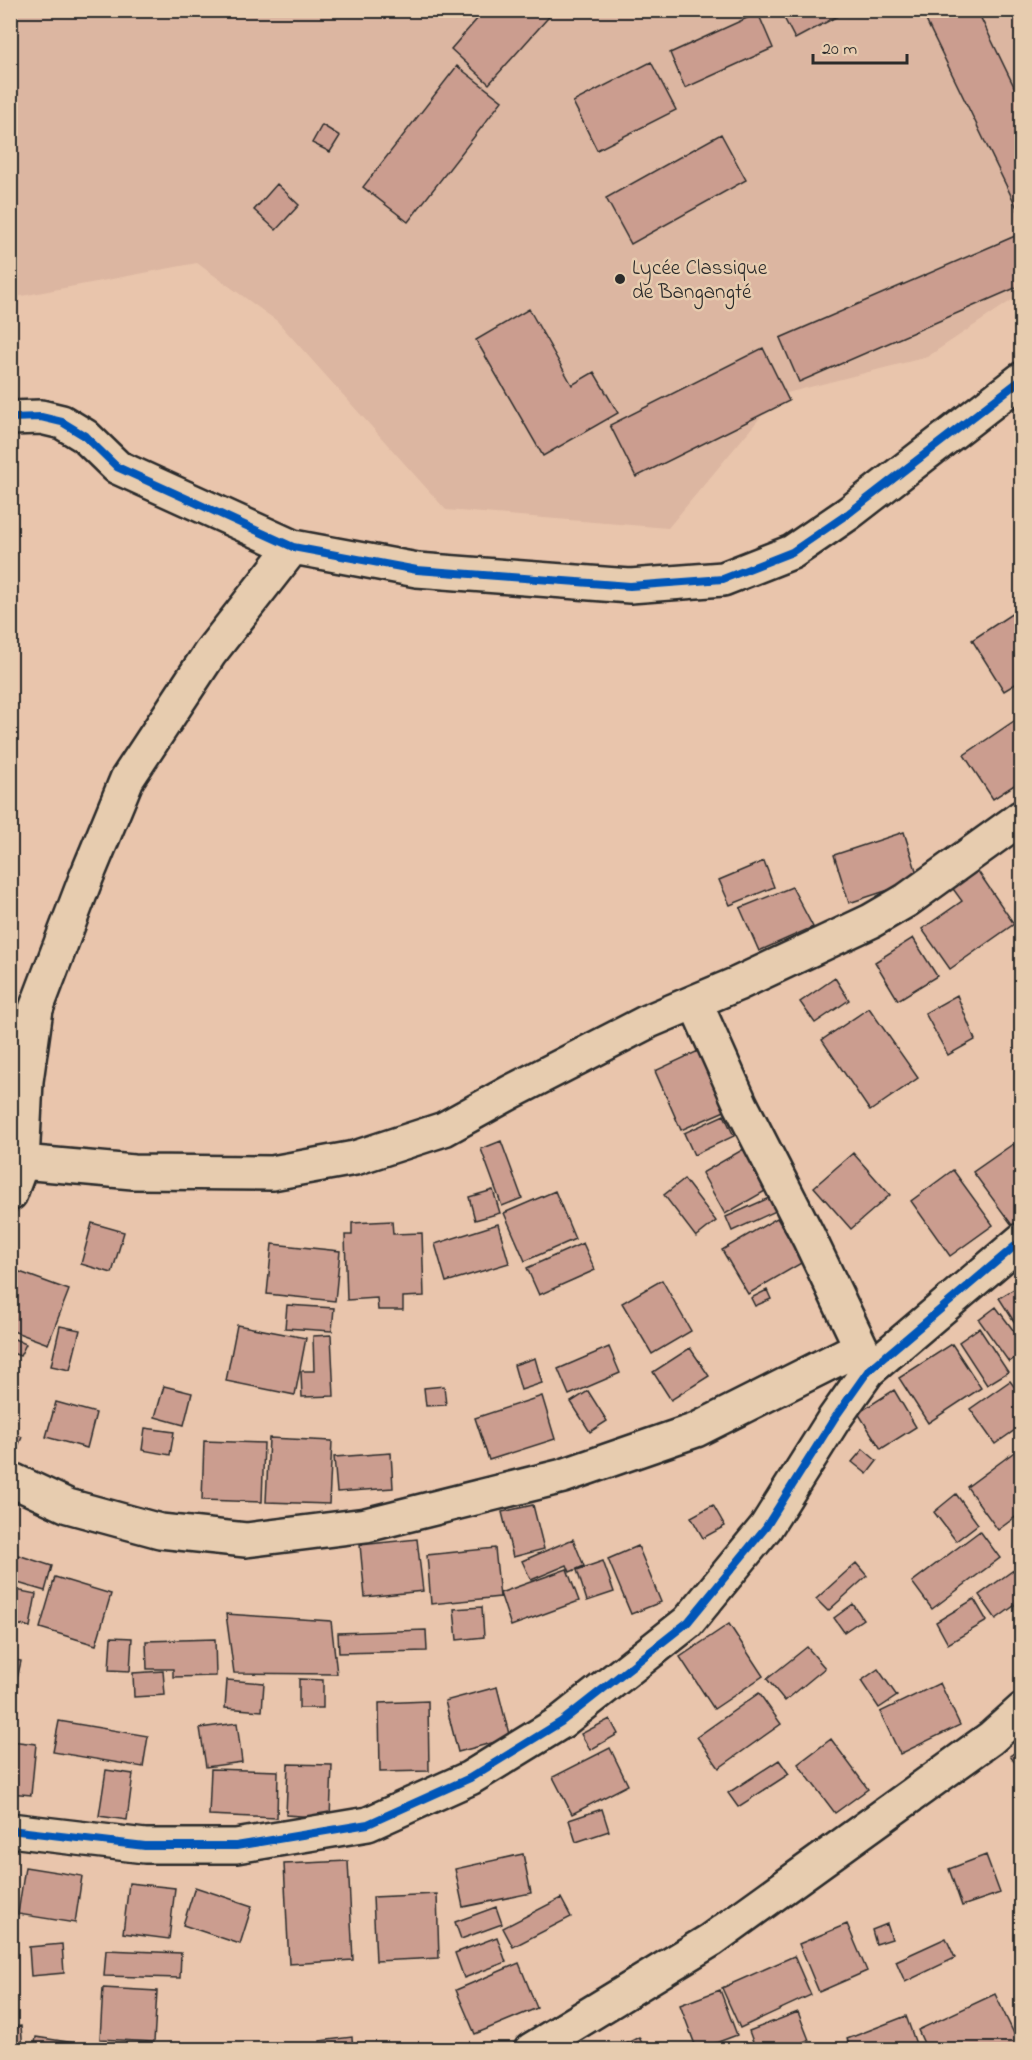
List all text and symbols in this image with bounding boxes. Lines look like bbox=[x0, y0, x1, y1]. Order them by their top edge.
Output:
scale bar bbox=[813, 27, 908, 65]
text: 20 m bbox=[822, 37, 857, 63]
place label: Lycée Classique de Bangangté bbox=[632, 254, 768, 310]
marker: Lycée Classique de Bangangté bbox=[613, 272, 627, 286]

